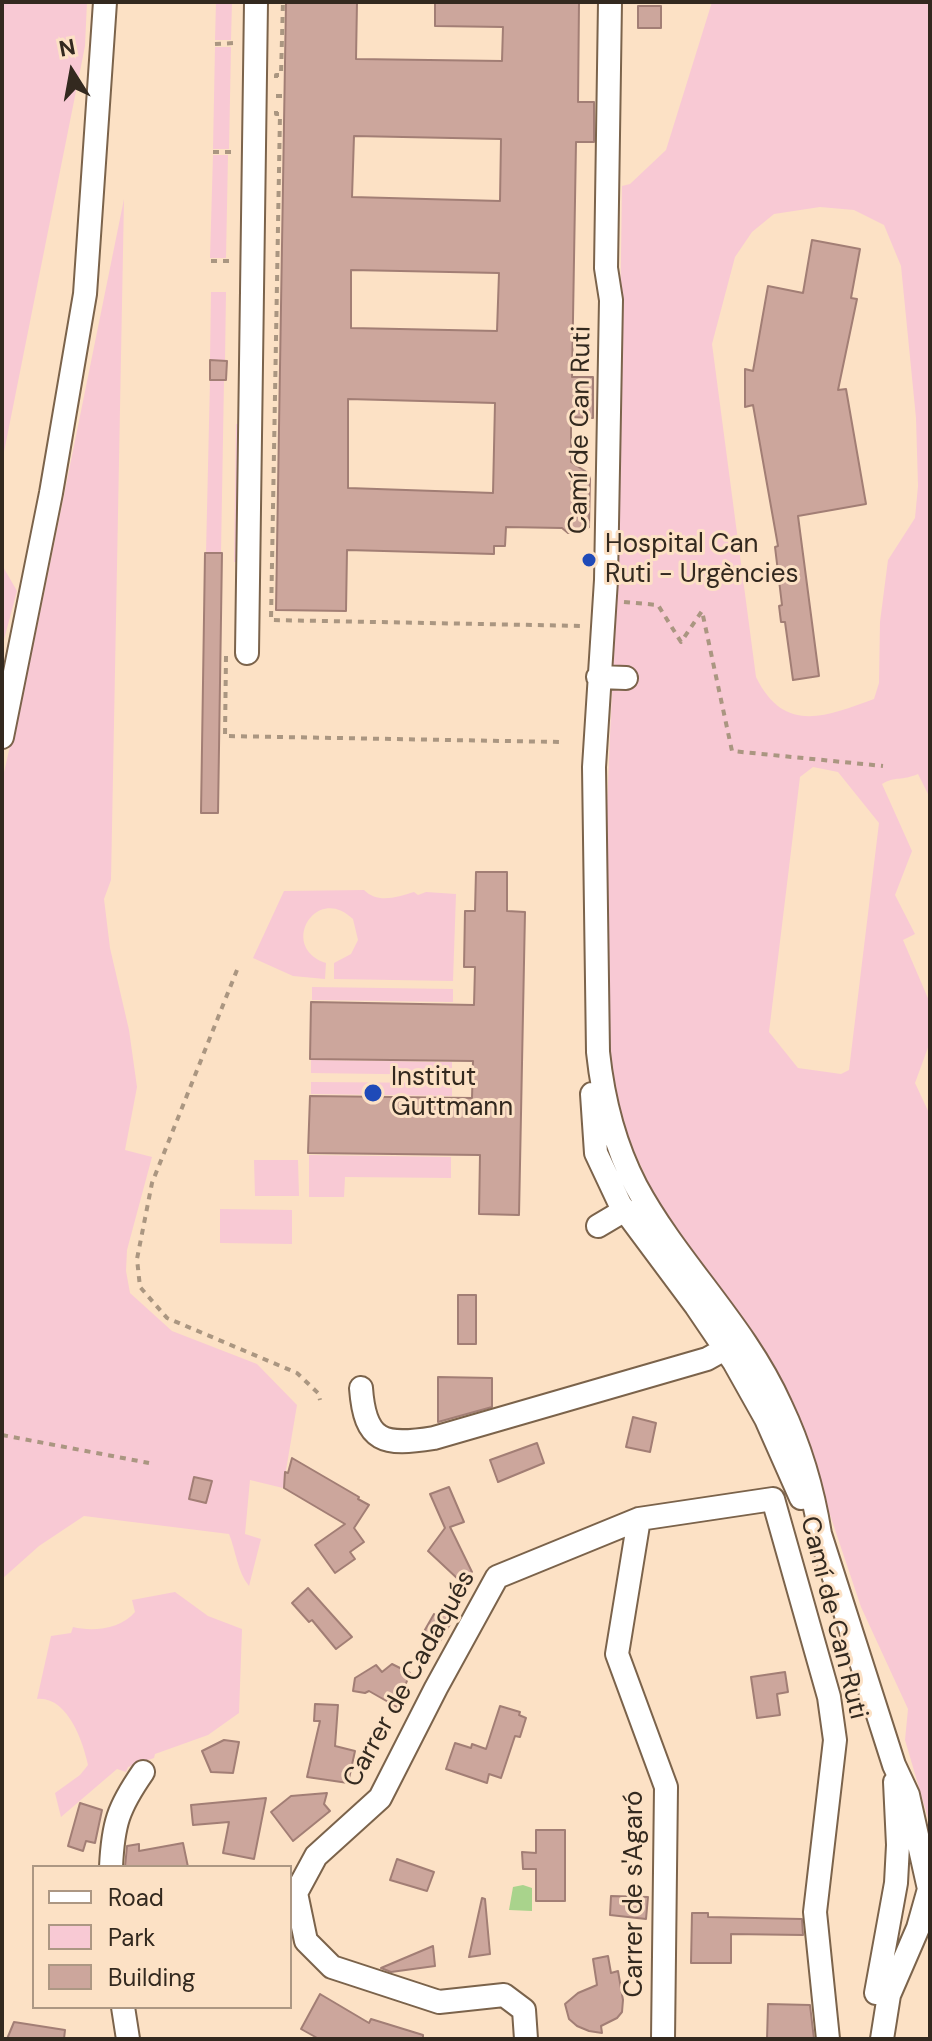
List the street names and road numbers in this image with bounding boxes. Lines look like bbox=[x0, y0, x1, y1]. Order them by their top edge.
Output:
street label: Camí de Can Ruti bbox=[564, 326, 598, 534]
street label: Camí de Can Ruti bbox=[793, 1513, 873, 1723]
street label: Carrer de Cadaqués bbox=[337, 1565, 483, 1793]
street label: Carrer de s'Agaró bbox=[619, 1791, 651, 1997]

